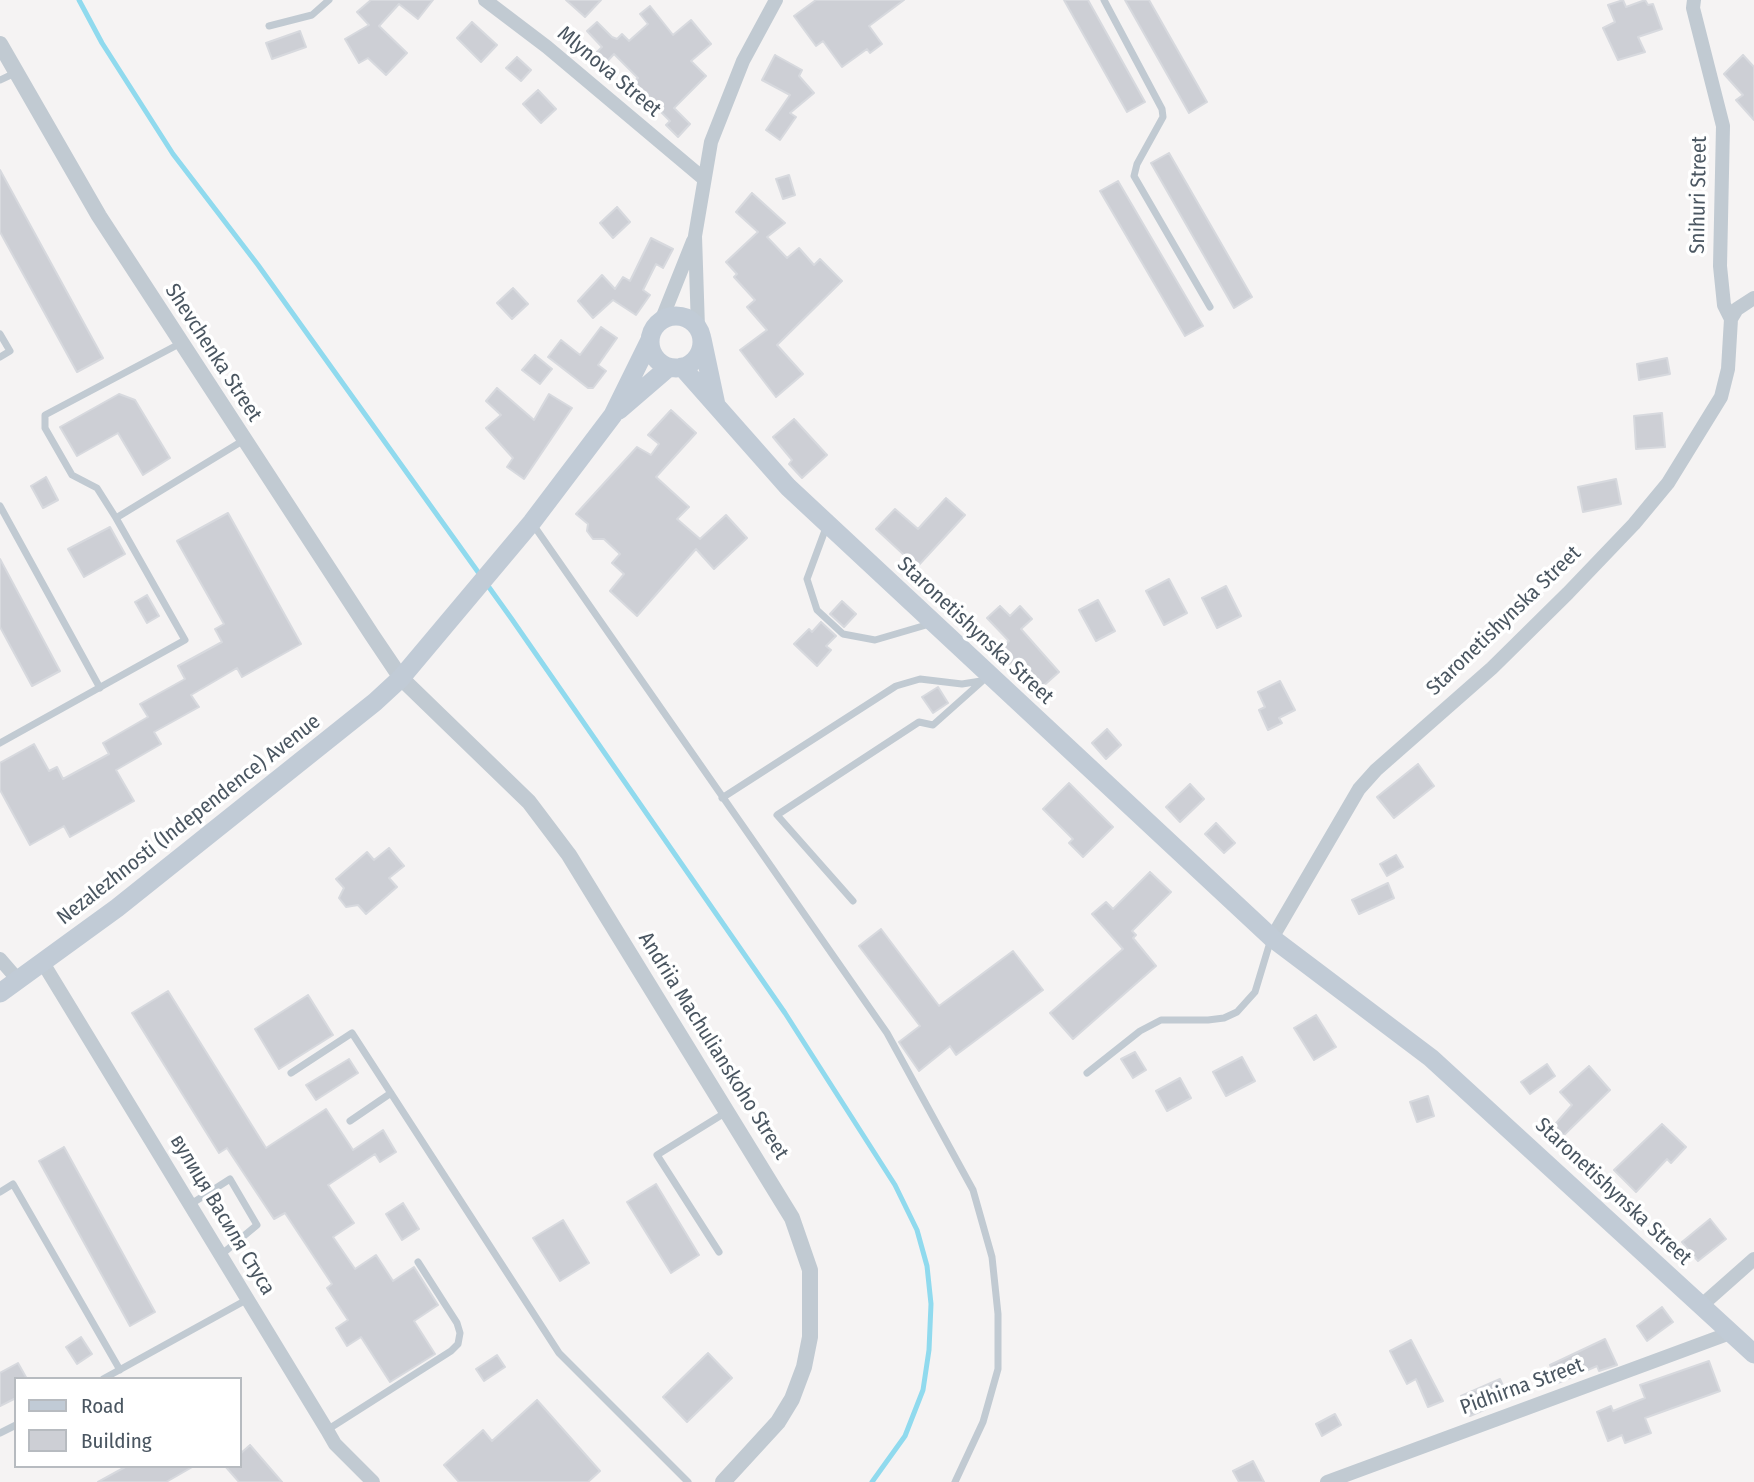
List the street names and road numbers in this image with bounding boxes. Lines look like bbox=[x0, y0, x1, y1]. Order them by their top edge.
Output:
street label: Mlynova Street bbox=[552, 21, 666, 123]
street label: Snihuri Street bbox=[1685, 136, 1713, 254]
street label: Shevchenka Street bbox=[159, 280, 267, 426]
street label: Staronetishynska Street bbox=[1422, 541, 1586, 701]
street label: Staronetishynska Street bbox=[892, 552, 1058, 710]
street label: Nezalezhnosti (Independence) Avenue bbox=[52, 709, 326, 931]
street label: Andriia Machulianskoho Street bbox=[633, 928, 793, 1164]
street label: Staronetishynska Street bbox=[1530, 1113, 1696, 1271]
street label: вулиця Василя Стуса bbox=[164, 1130, 280, 1300]
street label: Pidhirna Street bbox=[1457, 1353, 1587, 1421]

